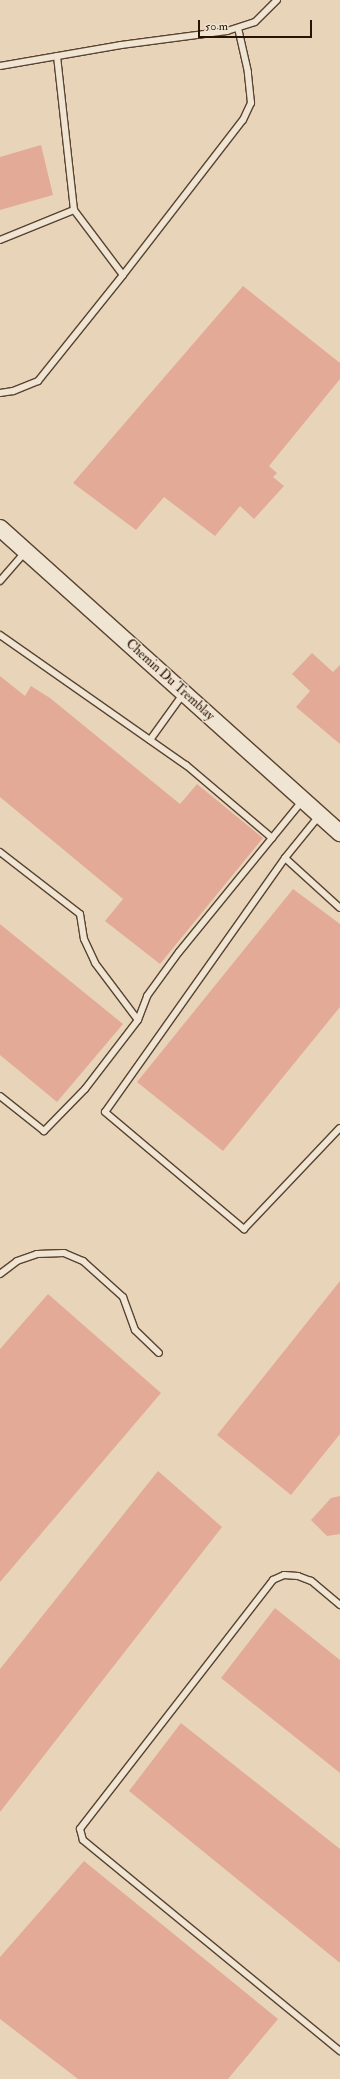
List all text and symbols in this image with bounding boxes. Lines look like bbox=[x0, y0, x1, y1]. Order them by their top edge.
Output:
scale bar bbox=[200, 12, 314, 38]
text: 50 m bbox=[205, 19, 228, 34]
street label: Chemin Du Tremblay bbox=[122, 636, 218, 724]

